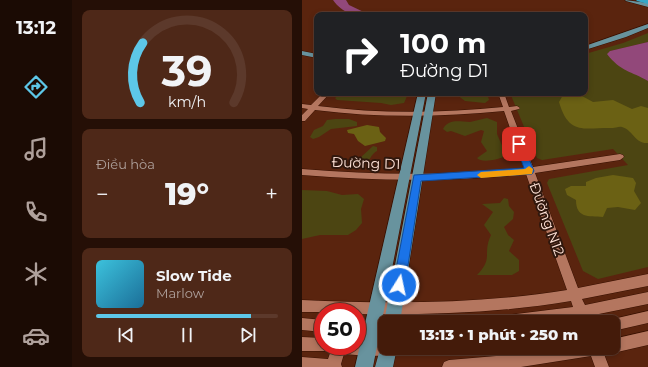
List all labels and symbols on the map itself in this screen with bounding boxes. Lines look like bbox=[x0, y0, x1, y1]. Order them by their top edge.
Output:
pin bbox=[502, 127, 536, 161]
street label: Đường D1 bbox=[331, 153, 401, 173]
street label: Đường N12 bbox=[525, 180, 569, 258]
position arrow bbox=[378, 264, 420, 306]
speed limit sign: 50 bbox=[314, 303, 366, 355]

